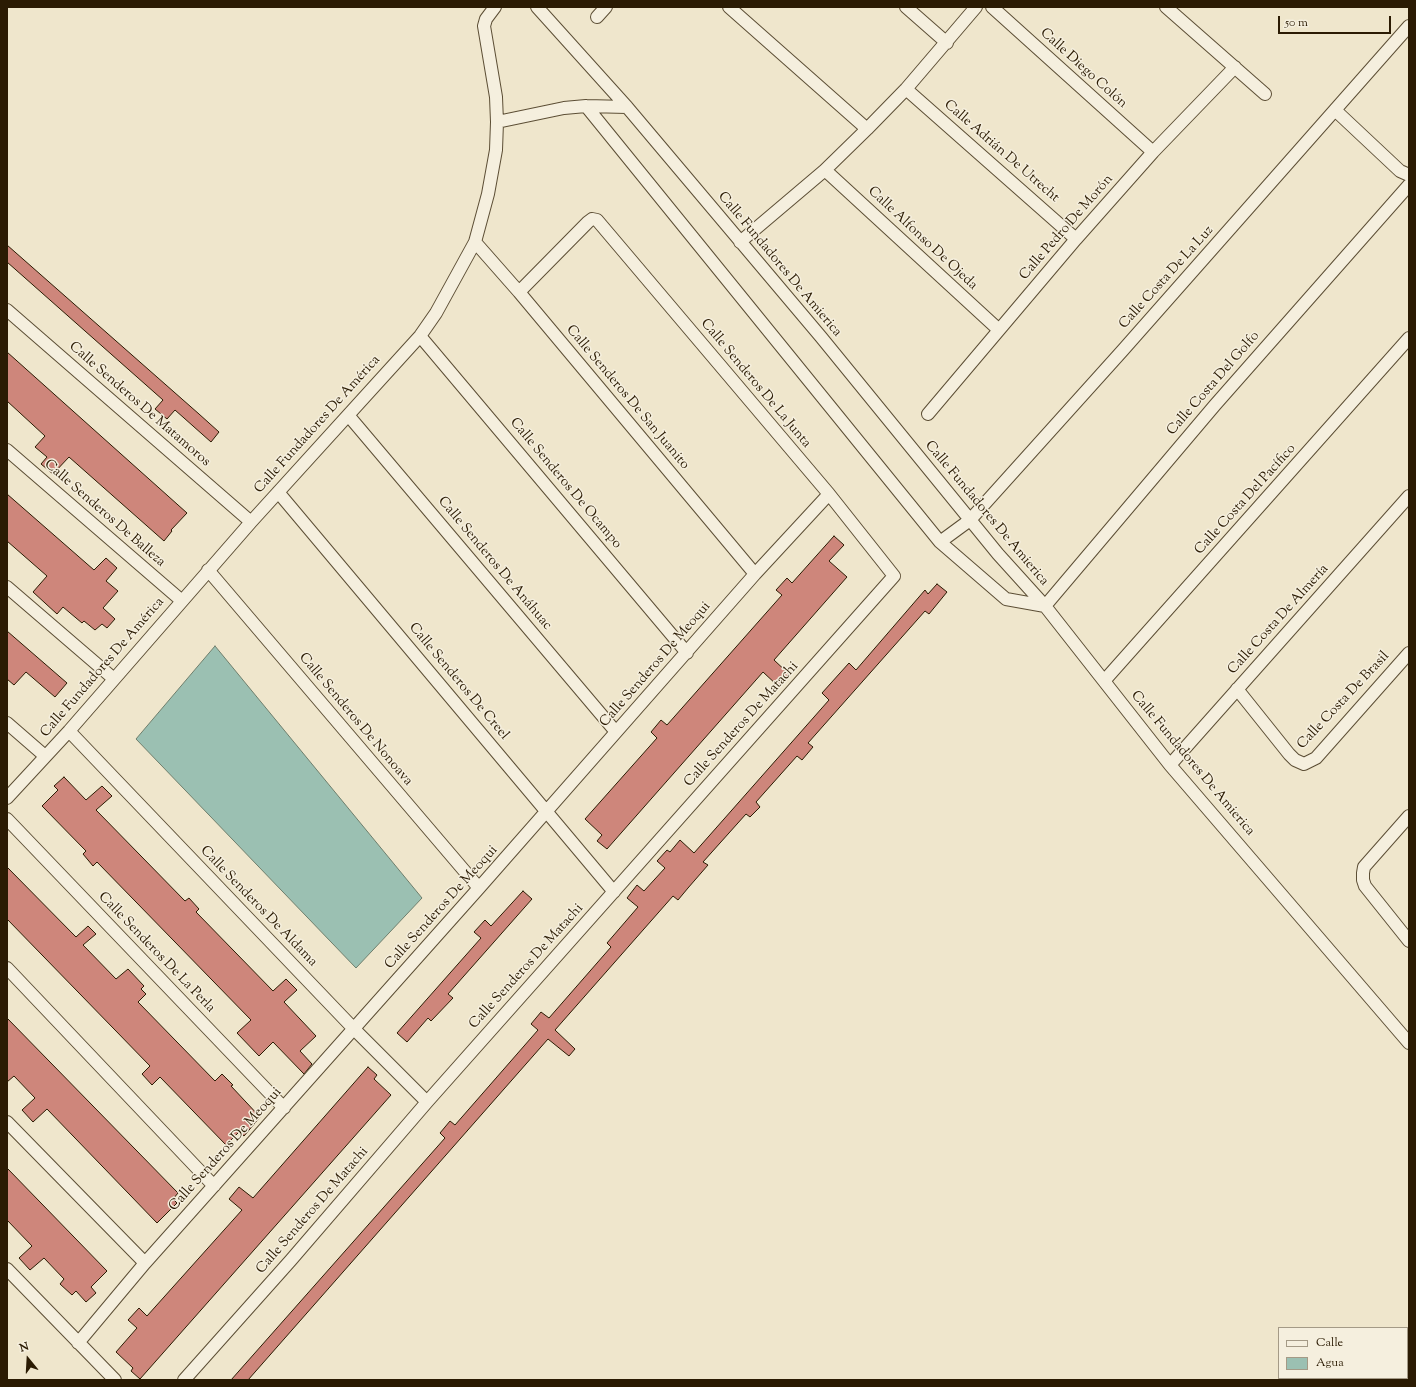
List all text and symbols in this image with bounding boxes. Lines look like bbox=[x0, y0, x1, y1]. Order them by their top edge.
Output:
scale bar bbox=[1280, 8, 1393, 34]
text: 50 m bbox=[1285, 14, 1308, 32]
street label: Calle Diego Colón bbox=[1036, 25, 1130, 113]
street label: Calle Adrián De Utrecht bbox=[940, 97, 1062, 207]
street label: Calle Pedro De Morón bbox=[1017, 172, 1117, 284]
street label: Calle Alfonso De Ojeda bbox=[864, 184, 980, 294]
street label: Calle Fundadores De Amierica bbox=[713, 189, 845, 341]
street label: Calle Costa De La Luz bbox=[1116, 223, 1218, 333]
street label: Calle Senderos De La Junta bbox=[696, 316, 814, 452]
street label: Calle Senderos De San Juanito bbox=[562, 322, 692, 474]
street label: Calle Costa Del Golfo bbox=[1164, 328, 1264, 440]
street label: Calle Senderos De Matamoros bbox=[65, 339, 213, 471]
street label: Calle Fundadores De América bbox=[251, 352, 385, 498]
street label: Calle Senderos De Ocampo bbox=[505, 415, 625, 553]
street label: Calle Fundadores De Amierica bbox=[920, 438, 1052, 590]
street label: Calle Costa Del Pacífico bbox=[1192, 441, 1300, 559]
street label: Calle Senderos De Balleza bbox=[40, 457, 168, 571]
street label: Calle Senderos De Anáhuac bbox=[433, 494, 555, 634]
street label: Calle Costa De Almería bbox=[1225, 561, 1333, 679]
street label: Calle Fundadores De América bbox=[38, 594, 168, 742]
street label: Calle Senderos De Meoqui bbox=[597, 599, 715, 731]
street label: Calle Senderos De Creel bbox=[404, 620, 512, 744]
street label: Calle Costa De Brasil bbox=[1294, 649, 1394, 753]
street label: Calle Senderos De Nonoava bbox=[294, 650, 416, 790]
street label: Calle Senderos De Matachi bbox=[681, 659, 803, 791]
street label: Calle Fundadores De Amierica bbox=[1126, 688, 1258, 840]
street label: Calle Senderos De Aldama bbox=[196, 843, 320, 971]
street label: Calle Senderos De Meoqui bbox=[382, 843, 502, 973]
street label: Calle Senderos De La Perla bbox=[94, 889, 218, 1017]
street label: Calle Senderos De Matachi bbox=[466, 901, 588, 1033]
street label: Calle Senderos De Meoqui bbox=[166, 1085, 286, 1215]
street label: Calle Senderos De Matachi bbox=[253, 1144, 373, 1278]
legend bbox=[1278, 1327, 1408, 1379]
text: Calle bbox=[1316, 1334, 1343, 1352]
north arrow bbox=[8, 1339, 48, 1379]
text: N bbox=[18, 1339, 31, 1357]
text: Agua bbox=[1316, 1354, 1344, 1372]

